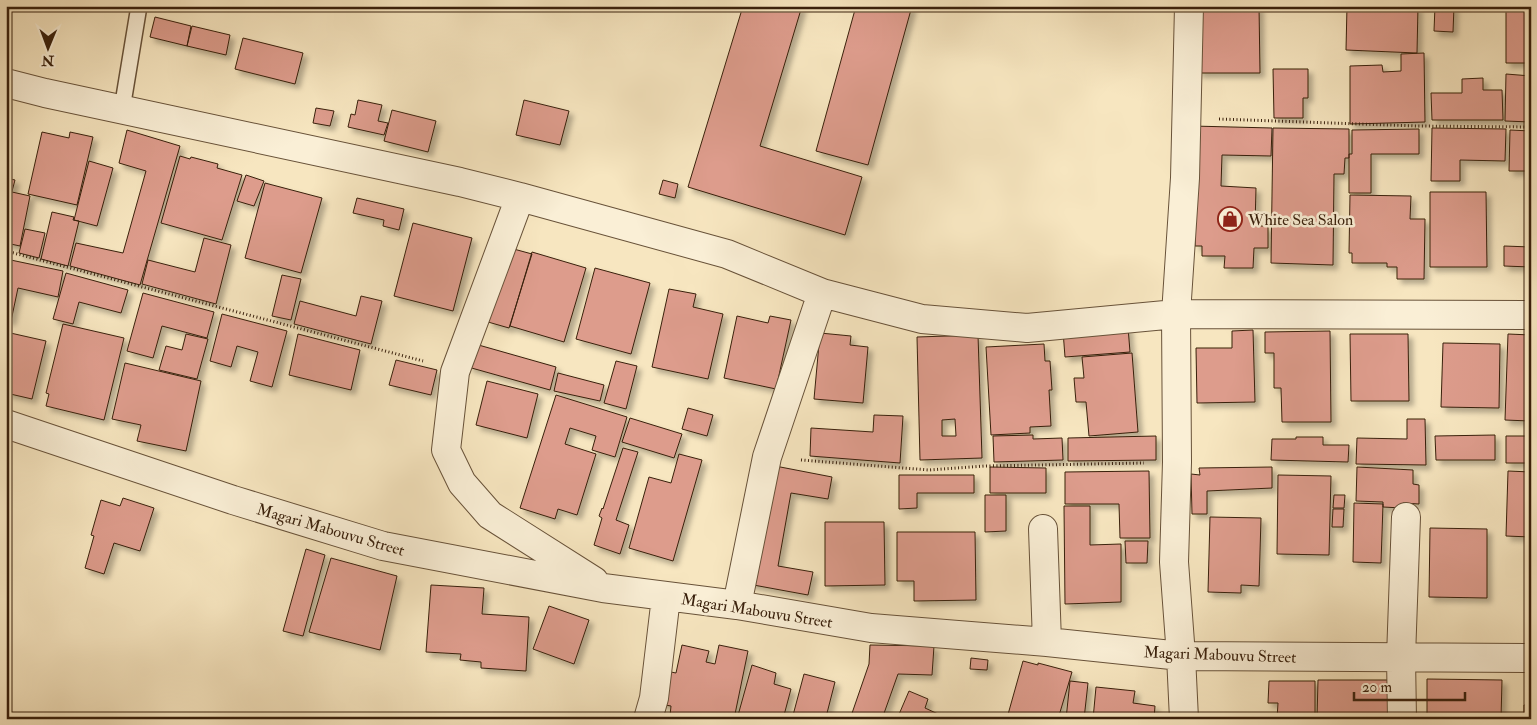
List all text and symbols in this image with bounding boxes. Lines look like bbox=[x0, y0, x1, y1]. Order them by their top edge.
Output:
north arrow bbox=[22, 22, 72, 72]
text: N bbox=[41, 52, 55, 69]
shop icon: White Sea Salon bbox=[1217, 206, 1243, 232]
place label: White Sea Salon bbox=[1247, 210, 1353, 230]
street label: Magari Mabouvu Street bbox=[254, 499, 407, 561]
street label: Magari Mabouvu Street bbox=[680, 589, 834, 633]
street label: Magari Mabouvu Street bbox=[1143, 642, 1297, 668]
scale bar bbox=[1354, 670, 1466, 702]
text: 20 m bbox=[1362, 678, 1392, 697]

